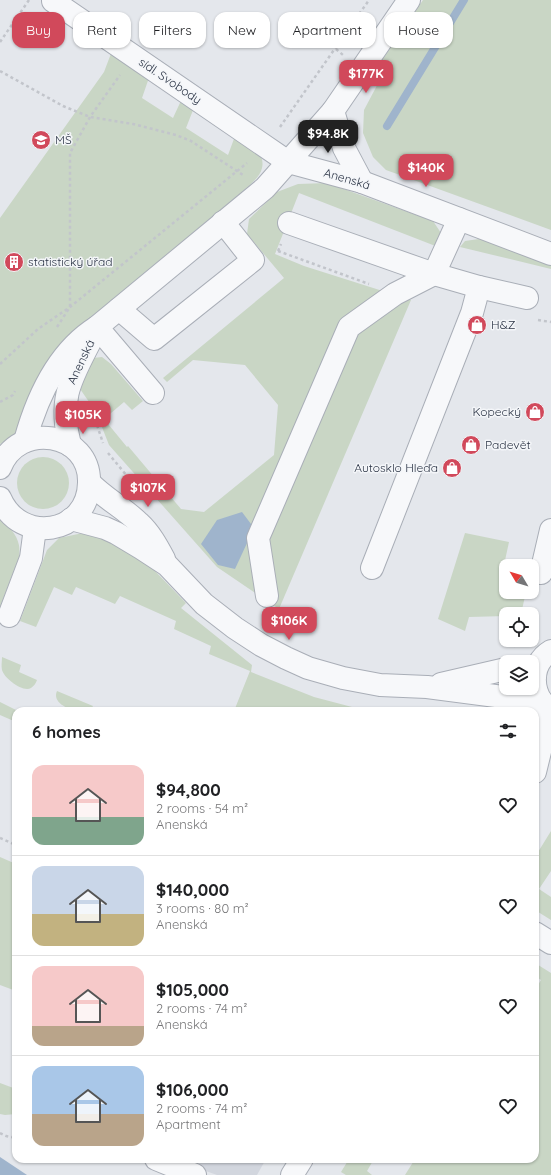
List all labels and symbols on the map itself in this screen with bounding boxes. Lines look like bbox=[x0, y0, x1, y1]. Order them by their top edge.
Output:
street label: sídl. Svobody bbox=[136, 54, 205, 107]
pin: $177K bbox=[338, 60, 394, 94]
pin: $94.8K bbox=[295, 120, 361, 154]
school or university icon: MŠ bbox=[30, 129, 52, 151]
place label: MŠ bbox=[55, 132, 72, 147]
pin: $140K bbox=[398, 154, 454, 188]
street label: Anenská bbox=[322, 165, 372, 192]
building icon: statistický úřad bbox=[3, 251, 25, 273]
place label: statistický úřad bbox=[28, 254, 113, 269]
shop icon: H&Z bbox=[466, 314, 488, 336]
place label: H&Z bbox=[491, 317, 516, 332]
street label: Anenská bbox=[64, 337, 97, 387]
pin: $105K bbox=[55, 401, 111, 435]
shop icon: Kopecký bbox=[524, 401, 546, 423]
place label: Kopecký bbox=[472, 404, 521, 419]
shop icon: Padevět bbox=[460, 434, 482, 456]
place label: Padevět bbox=[485, 437, 531, 452]
shop icon: Autosklo Hleďa bbox=[441, 457, 463, 479]
place label: Autosklo Hleďa bbox=[354, 460, 438, 475]
pin: $107K bbox=[120, 474, 176, 508]
north arrow bbox=[499, 559, 539, 599]
pin: $106K bbox=[261, 607, 317, 641]

